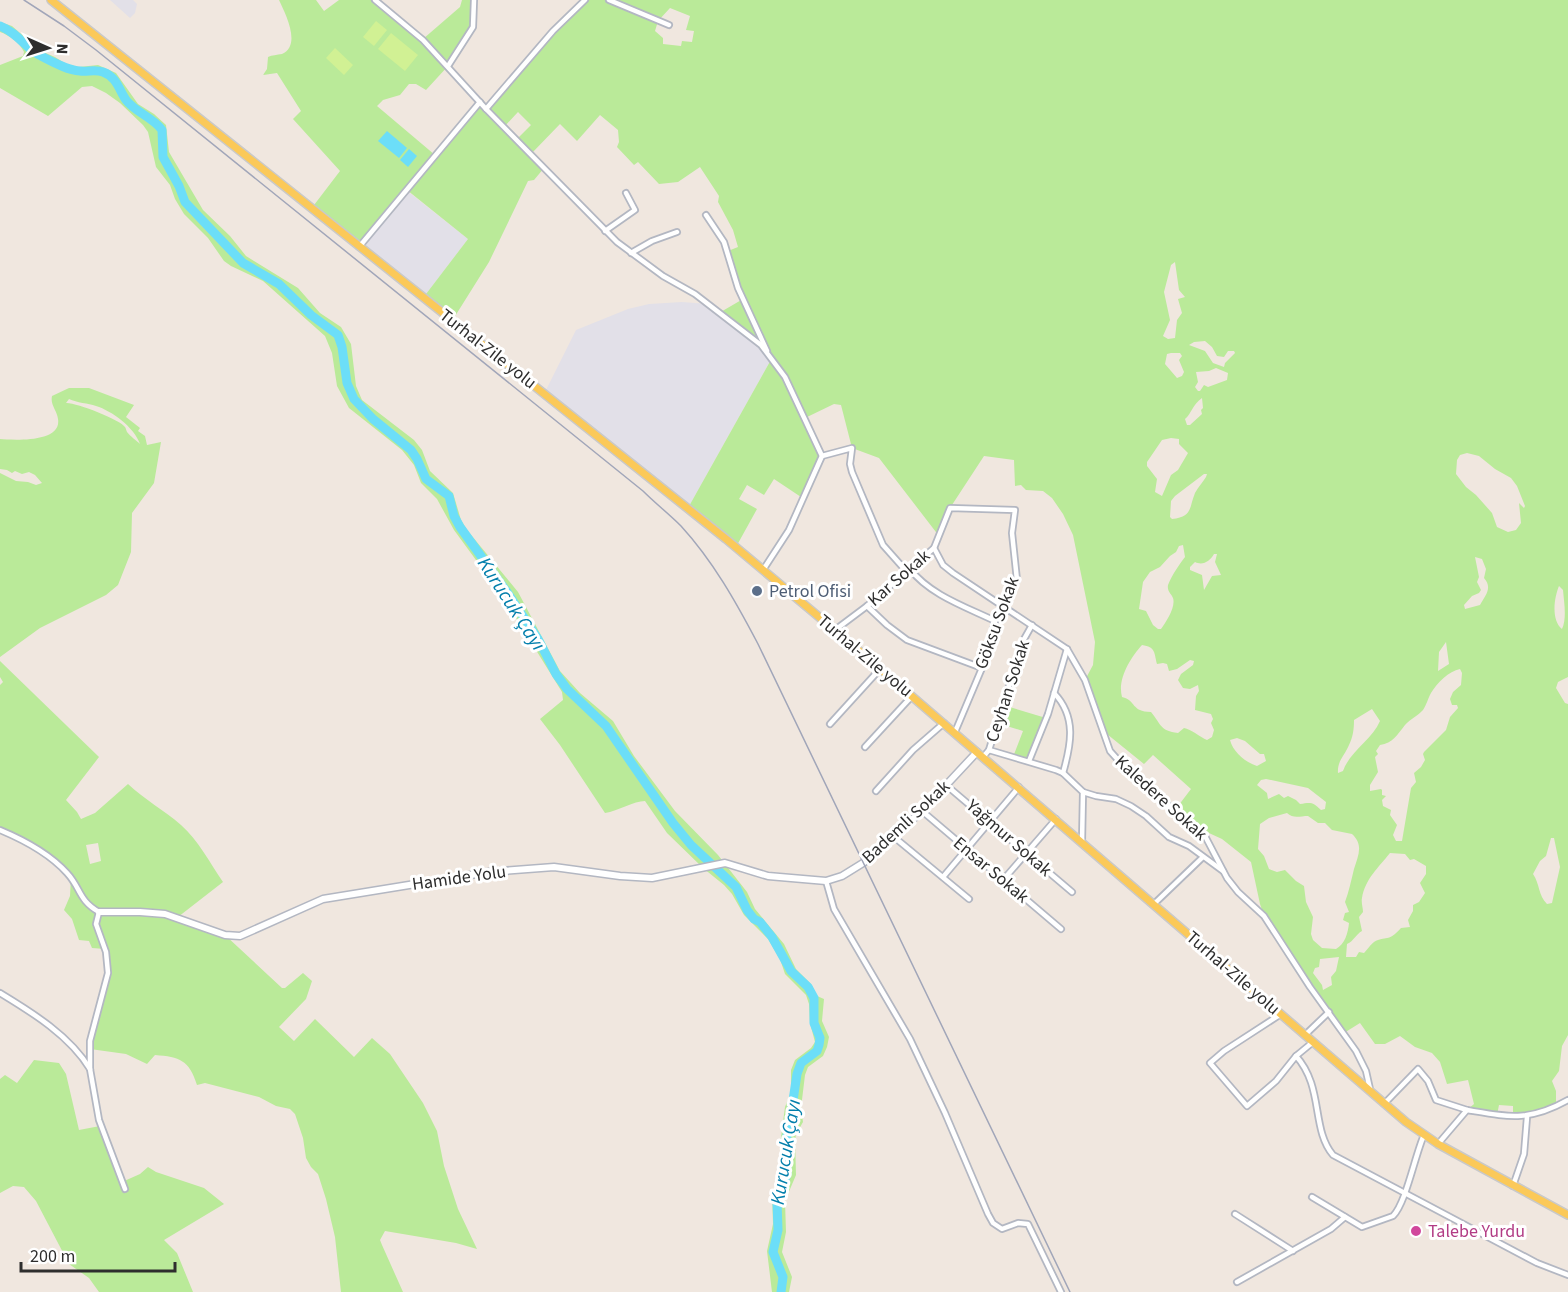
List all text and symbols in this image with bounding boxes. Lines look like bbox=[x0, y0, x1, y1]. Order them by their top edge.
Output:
north arrow bbox=[18, 18, 78, 78]
text: N bbox=[51, 43, 73, 55]
street label: Turhal-Zile yolu bbox=[434, 303, 542, 395]
street label: Kar Sokak bbox=[862, 544, 936, 612]
water label: Kurucuk Çayı bbox=[470, 552, 552, 657]
street label: Göksu Sokak bbox=[969, 573, 1025, 673]
place label: Petrol Ofisi bbox=[769, 579, 851, 604]
marker: Petrol Ofisi bbox=[750, 584, 764, 598]
street label: Turhal-Zile yolu bbox=[812, 609, 918, 703]
street label: Ceyhan Sokak bbox=[980, 637, 1036, 745]
street label: Kaledere Sokak bbox=[1109, 750, 1213, 846]
street label: Bademli Sokak bbox=[856, 775, 956, 869]
street label: Yağmur Sokak bbox=[960, 793, 1057, 882]
street label: Ensar Sokak bbox=[948, 831, 1034, 909]
street label: Hamide Yolu bbox=[410, 859, 508, 897]
street label: Turhal-Zile yolu bbox=[1181, 925, 1285, 1021]
water label: Kurucuk Çayı bbox=[764, 1097, 808, 1207]
place label: Talebe Yurdu bbox=[1428, 1219, 1525, 1244]
marker: Talebe Yurdu bbox=[1409, 1224, 1423, 1238]
scale bar bbox=[21, 1235, 176, 1273]
text: 200 m bbox=[30, 1244, 75, 1269]

